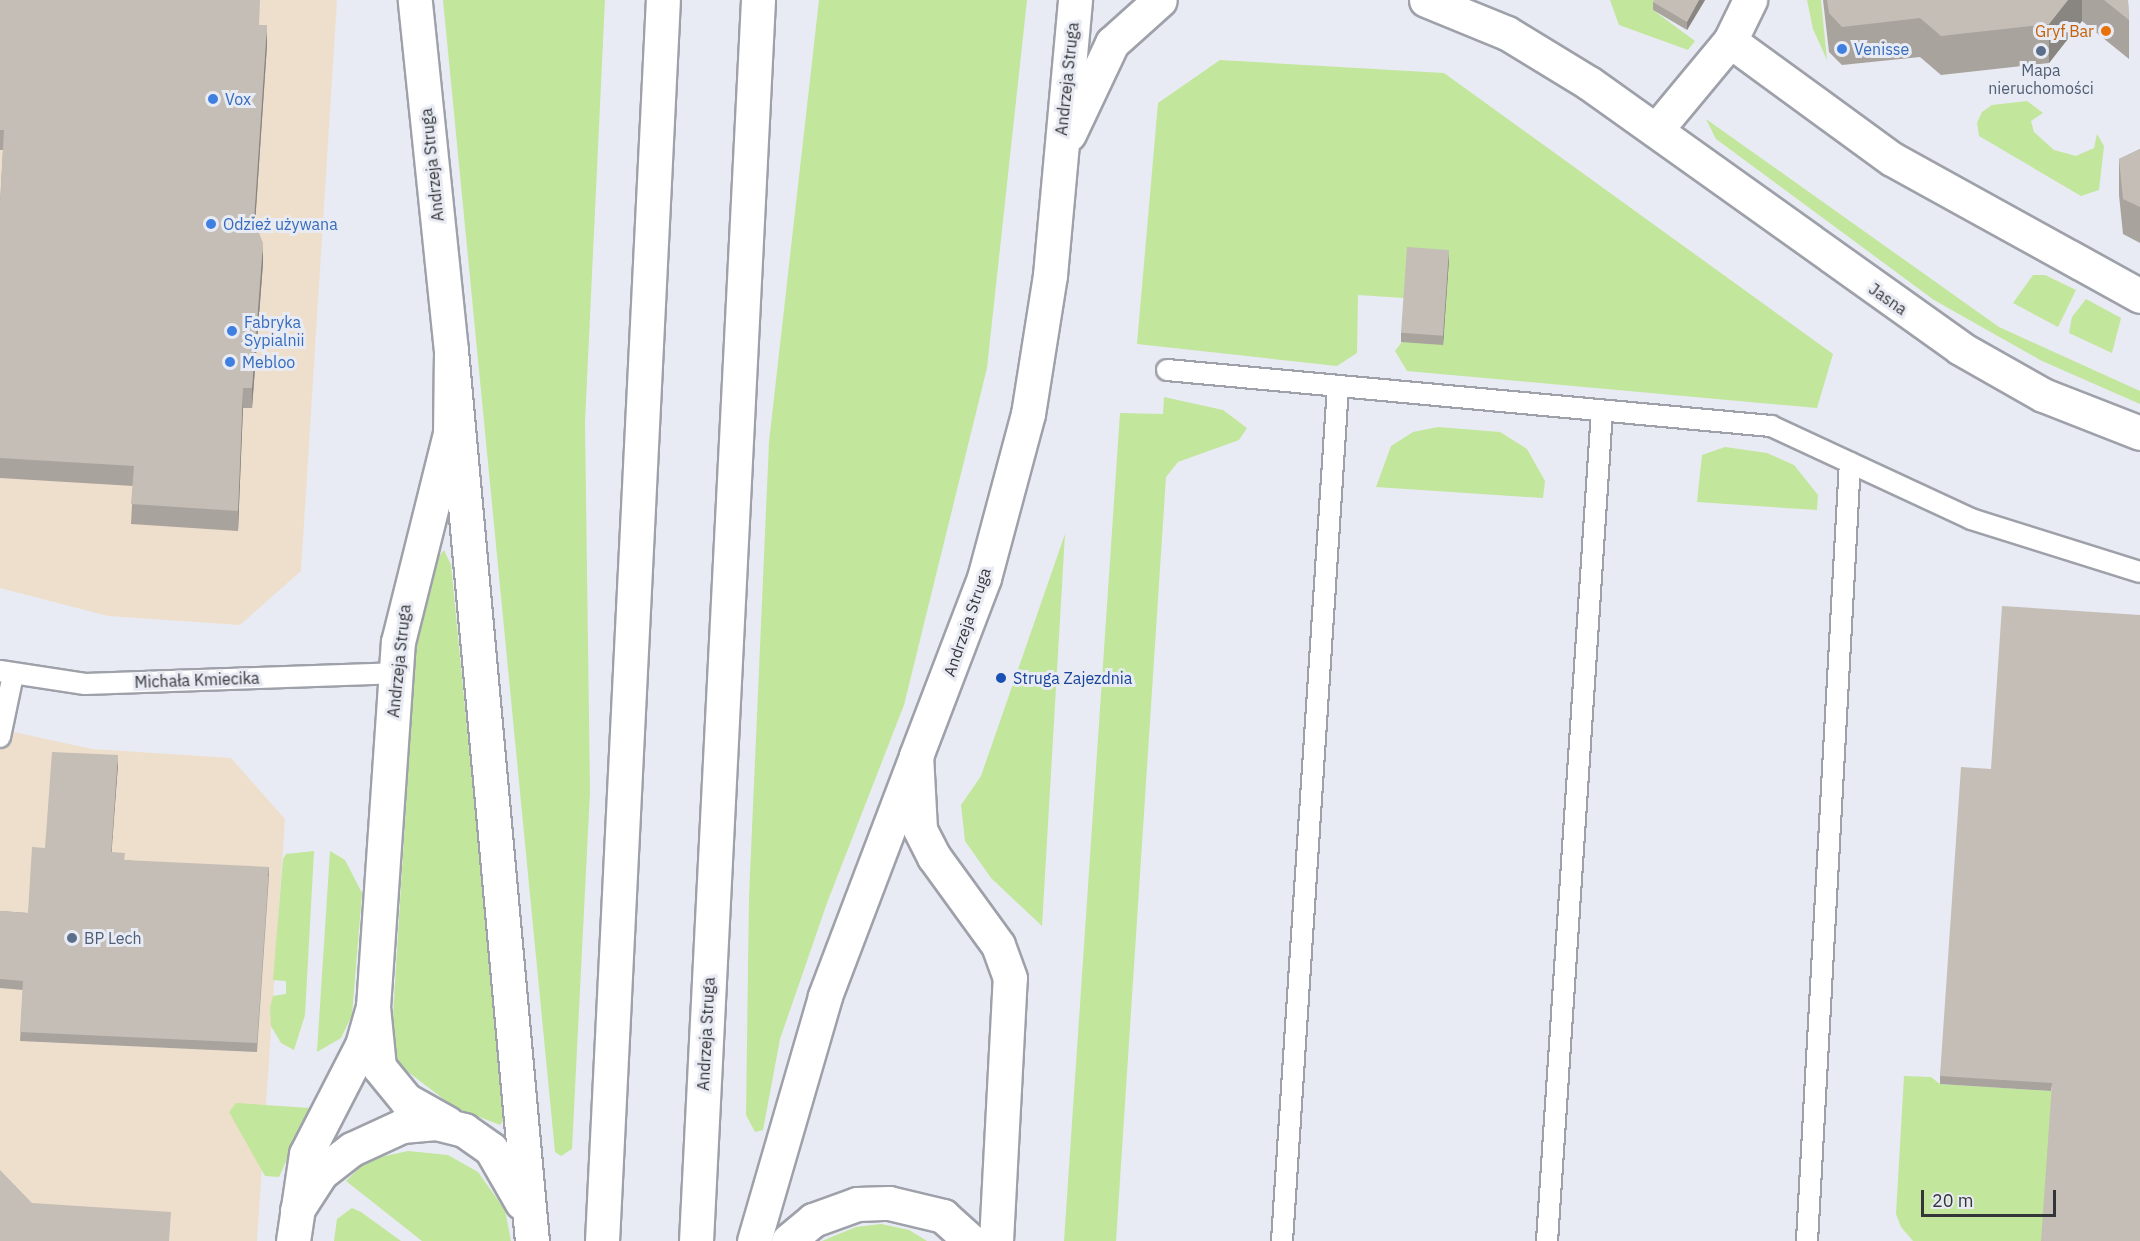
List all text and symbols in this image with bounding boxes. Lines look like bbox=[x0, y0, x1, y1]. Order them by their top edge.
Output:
street label: Andrzeja Struga bbox=[1052, 21, 1082, 137]
place label: Gryf Bar bbox=[2035, 21, 2094, 41]
marker: Gryf Bar bbox=[2099, 24, 2113, 38]
place label: Venisse bbox=[1854, 39, 1909, 59]
marker: Venisse bbox=[1835, 42, 1849, 56]
marker: Mapa nieruchomości bbox=[2034, 44, 2048, 58]
place label: Mapa nieruchomości bbox=[1988, 60, 2094, 98]
place label: Vox bbox=[225, 89, 251, 109]
marker: Vox bbox=[206, 92, 220, 106]
street label: Andrzeja Struga bbox=[417, 107, 447, 223]
place label: Odzież używana bbox=[223, 214, 338, 234]
marker: Odzież używana bbox=[204, 217, 218, 231]
street label: Jasna bbox=[1865, 279, 1911, 319]
place label: Fabryka Sypialnii bbox=[244, 312, 305, 350]
marker: Fabryka Sypialnii bbox=[225, 324, 239, 338]
place label: Mebloo bbox=[242, 352, 295, 372]
marker: Mebloo bbox=[223, 355, 237, 369]
street label: Andrzeja Struga bbox=[939, 565, 995, 679]
street label: Andrzeja Struga bbox=[384, 603, 414, 719]
street label: Michała Kmiecika bbox=[134, 668, 260, 692]
place label: Struga Zajezdnia bbox=[1013, 668, 1132, 688]
marker: Struga Zajezdnia bbox=[994, 671, 1008, 685]
place label: BP Lech bbox=[84, 928, 142, 948]
marker: BP Lech bbox=[65, 931, 79, 945]
street label: Andrzeja Struga bbox=[693, 977, 719, 1091]
scale bar bbox=[1924, 1178, 2059, 1216]
text: 20 m bbox=[1932, 1189, 1974, 1212]

